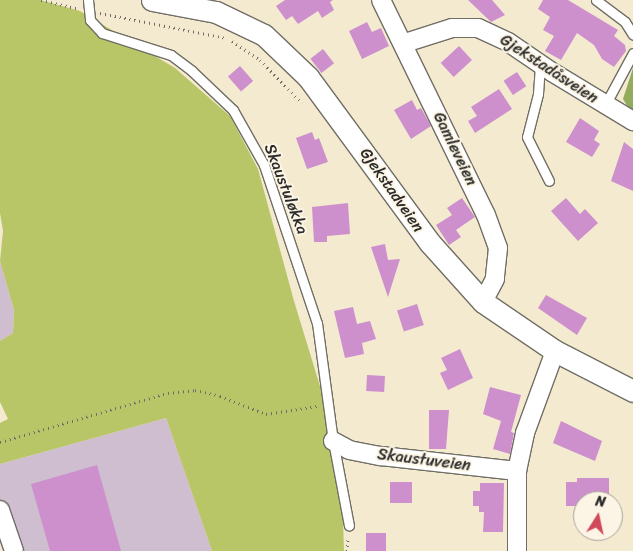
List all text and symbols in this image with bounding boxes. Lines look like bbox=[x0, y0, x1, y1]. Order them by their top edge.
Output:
street label: Gjekstadåsveien bbox=[496, 30, 602, 108]
street label: Gamleveien bbox=[429, 109, 481, 189]
street label: Skaustuløkka bbox=[260, 141, 312, 237]
street label: Gjekstadveien bbox=[356, 144, 428, 236]
street label: Skaustuveien bbox=[376, 445, 472, 475]
text: N bbox=[594, 489, 607, 515]
north arrow bbox=[573, 491, 623, 541]

